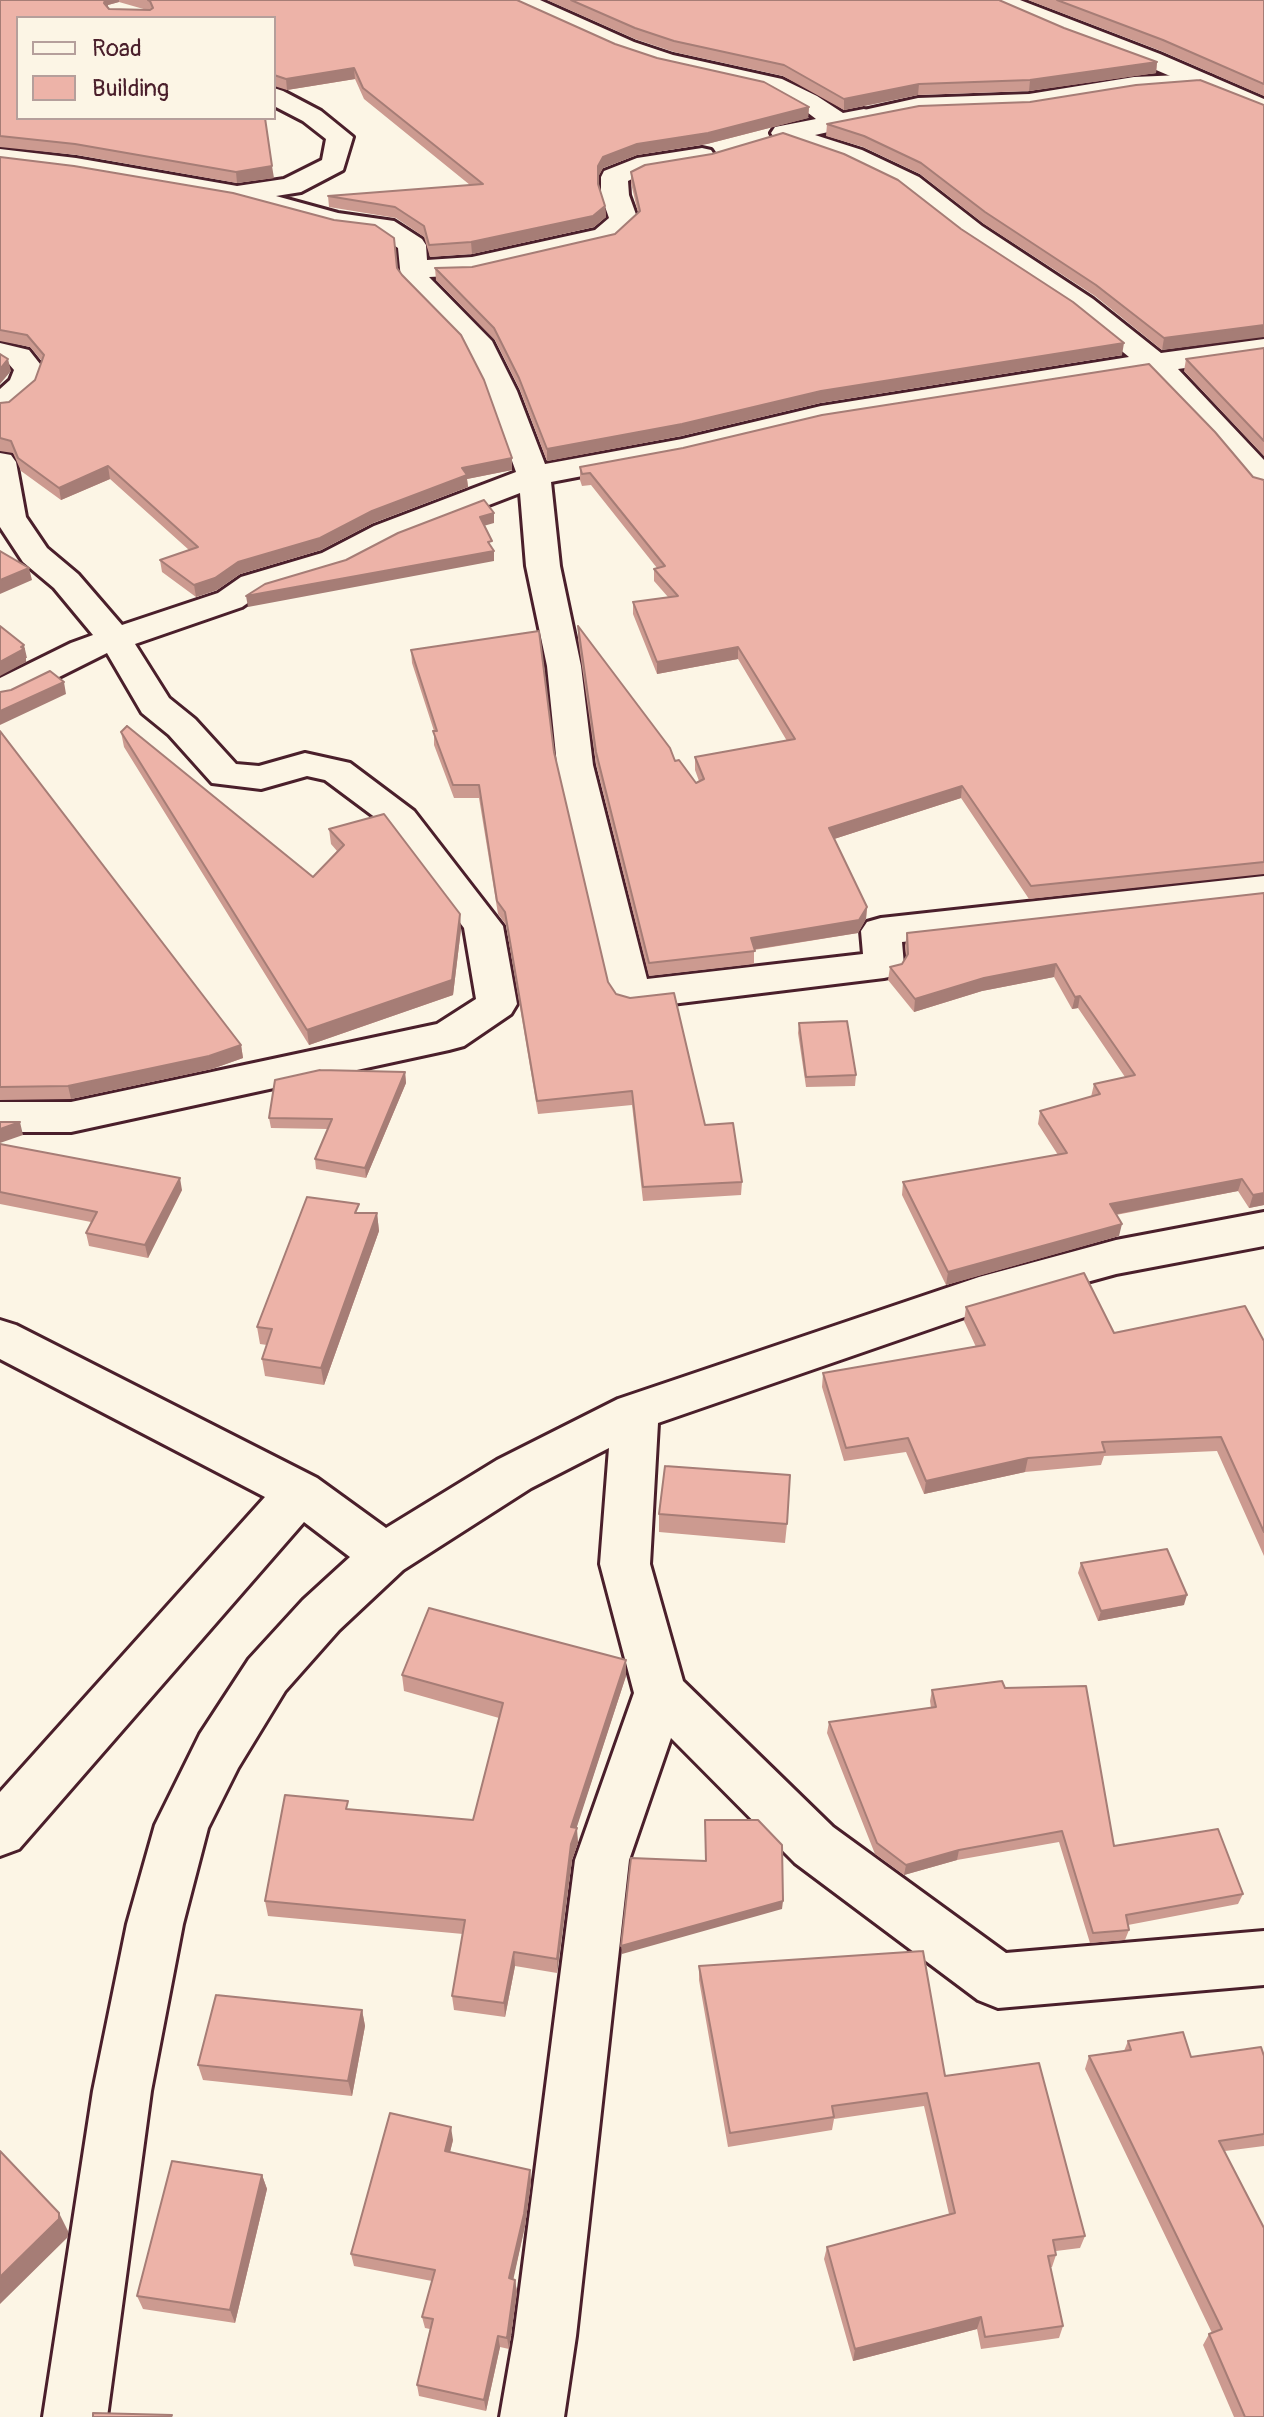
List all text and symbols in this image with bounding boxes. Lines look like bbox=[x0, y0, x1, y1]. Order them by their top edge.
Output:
legend bbox=[16, 16, 276, 120]
text: Road bbox=[92, 34, 142, 63]
text: Building bbox=[92, 74, 169, 103]

